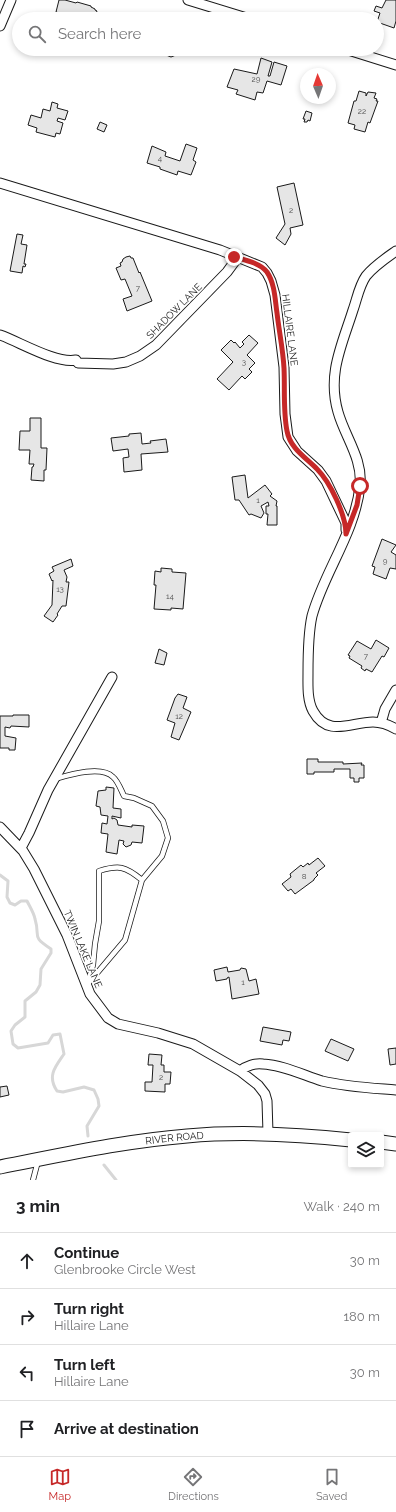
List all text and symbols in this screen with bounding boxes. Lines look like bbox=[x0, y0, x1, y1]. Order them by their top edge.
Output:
search box bbox=[12, 12, 384, 56]
icon: search bbox=[26, 23, 48, 45]
text: Search here bbox=[58, 25, 141, 43]
north arrow bbox=[300, 68, 336, 104]
house number: 29 bbox=[252, 74, 261, 84]
house number: 22 bbox=[358, 106, 366, 116]
house number: 4 bbox=[158, 153, 163, 163]
house number: 2 bbox=[289, 205, 293, 215]
route end bbox=[225, 248, 243, 266]
street label: SHADOW LANE bbox=[144, 281, 204, 341]
house number: 7 bbox=[136, 283, 141, 293]
street label: HILLAIRE LANE bbox=[280, 293, 300, 367]
house number: 3 bbox=[242, 357, 246, 367]
route start bbox=[351, 477, 369, 495]
house number: 1 bbox=[256, 495, 260, 505]
house number: 9 bbox=[383, 556, 388, 566]
house number: 13 bbox=[56, 584, 64, 594]
house number: 14 bbox=[166, 591, 175, 601]
house number: 7 bbox=[364, 651, 369, 661]
house number: 12 bbox=[175, 711, 183, 721]
house number: 8 bbox=[302, 871, 307, 881]
street label: TWIN LAKE LANE bbox=[62, 908, 104, 990]
house number: 1 bbox=[241, 977, 245, 987]
house number: 2 bbox=[159, 1072, 163, 1082]
street label: RIVER ROAD bbox=[145, 1129, 204, 1146]
map controls bbox=[348, 1132, 384, 1168]
button: layers bbox=[348, 1132, 384, 1168]
text: 3 min bbox=[16, 1196, 60, 1216]
text: Walk · 240 m bbox=[303, 1199, 380, 1214]
text: Continue bbox=[54, 1244, 119, 1262]
icon: ahead bbox=[16, 1250, 38, 1272]
text: 30 m bbox=[350, 1253, 380, 1268]
text: Glenbrooke Circle West bbox=[54, 1262, 196, 1277]
text: Turn right bbox=[54, 1300, 124, 1318]
icon: right bbox=[16, 1306, 38, 1328]
text: 180 m bbox=[344, 1309, 380, 1324]
text: Hillaire Lane bbox=[54, 1318, 129, 1333]
text: Turn left bbox=[54, 1356, 115, 1374]
icon: left bbox=[16, 1362, 38, 1384]
text: 30 m bbox=[350, 1365, 380, 1380]
text: Hillaire Lane bbox=[54, 1374, 129, 1389]
icon: arrive bbox=[16, 1418, 38, 1440]
text: Arrive at destination bbox=[54, 1420, 199, 1438]
tab: Map bbox=[49, 1466, 71, 1503]
tab: Directions bbox=[168, 1466, 219, 1503]
tab: Saved bbox=[316, 1466, 347, 1503]

